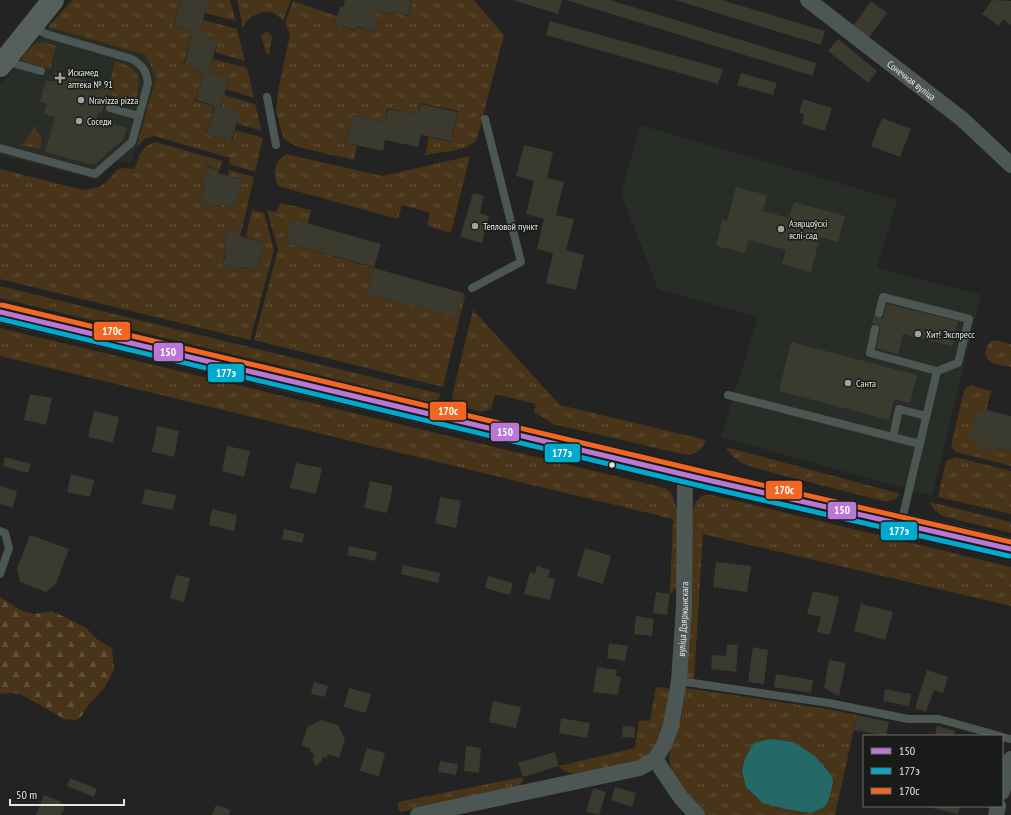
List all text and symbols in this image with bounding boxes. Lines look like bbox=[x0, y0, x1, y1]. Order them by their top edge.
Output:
street label: Сонечная вуліца bbox=[885, 58, 938, 103]
place label: Искамед аптека № 91 bbox=[68, 66, 113, 91]
marker: Искамед аптека № 91 bbox=[55, 73, 65, 83]
place label: Nravizza pizza bbox=[89, 94, 138, 107]
marker: Nravizza pizza bbox=[76, 95, 86, 105]
place label: Соседи bbox=[87, 115, 112, 128]
marker: Соседи bbox=[74, 116, 84, 126]
place label: Азярцоўскі яслі-сад bbox=[789, 217, 827, 242]
place label: Тепловой пункт bbox=[483, 220, 538, 233]
marker: Тепловой пункт bbox=[470, 221, 480, 231]
marker: Азярцоўскі яслі-сад bbox=[776, 224, 786, 234]
line badge: 170с bbox=[93, 321, 131, 341]
text: 170с bbox=[102, 324, 122, 338]
place label: Хит! Экспресс bbox=[926, 328, 975, 341]
marker: Хит! Экспресс bbox=[913, 329, 923, 339]
line badge: 150 bbox=[153, 342, 184, 362]
text: 150 bbox=[160, 345, 176, 359]
line badge: 177э bbox=[207, 363, 245, 383]
text: 177э bbox=[216, 366, 236, 380]
place label: Санта bbox=[856, 377, 876, 390]
marker: Санта bbox=[843, 378, 853, 388]
line badge: 170с bbox=[429, 401, 467, 421]
text: 170с bbox=[438, 404, 458, 418]
line badge: 150 bbox=[490, 422, 520, 442]
text: 150 bbox=[497, 425, 513, 439]
line badge: 177э bbox=[544, 443, 581, 463]
text: 177э bbox=[552, 446, 572, 460]
unlabelled marker bbox=[607, 460, 617, 470]
line badge: 170с bbox=[765, 480, 803, 500]
text: 170с bbox=[774, 483, 794, 497]
line badge: 150 bbox=[827, 501, 857, 520]
text: 150 bbox=[834, 503, 850, 517]
line badge: 177э bbox=[880, 521, 918, 541]
text: 177э bbox=[889, 524, 909, 538]
street label: вуліца Дзяржынскага bbox=[675, 582, 691, 657]
legend bbox=[863, 735, 1003, 807]
text: 150 bbox=[899, 743, 915, 758]
text: 177э bbox=[899, 763, 920, 778]
scale bar bbox=[10, 781, 124, 807]
text: 170с bbox=[899, 783, 920, 798]
text: 50 m bbox=[16, 787, 37, 802]

